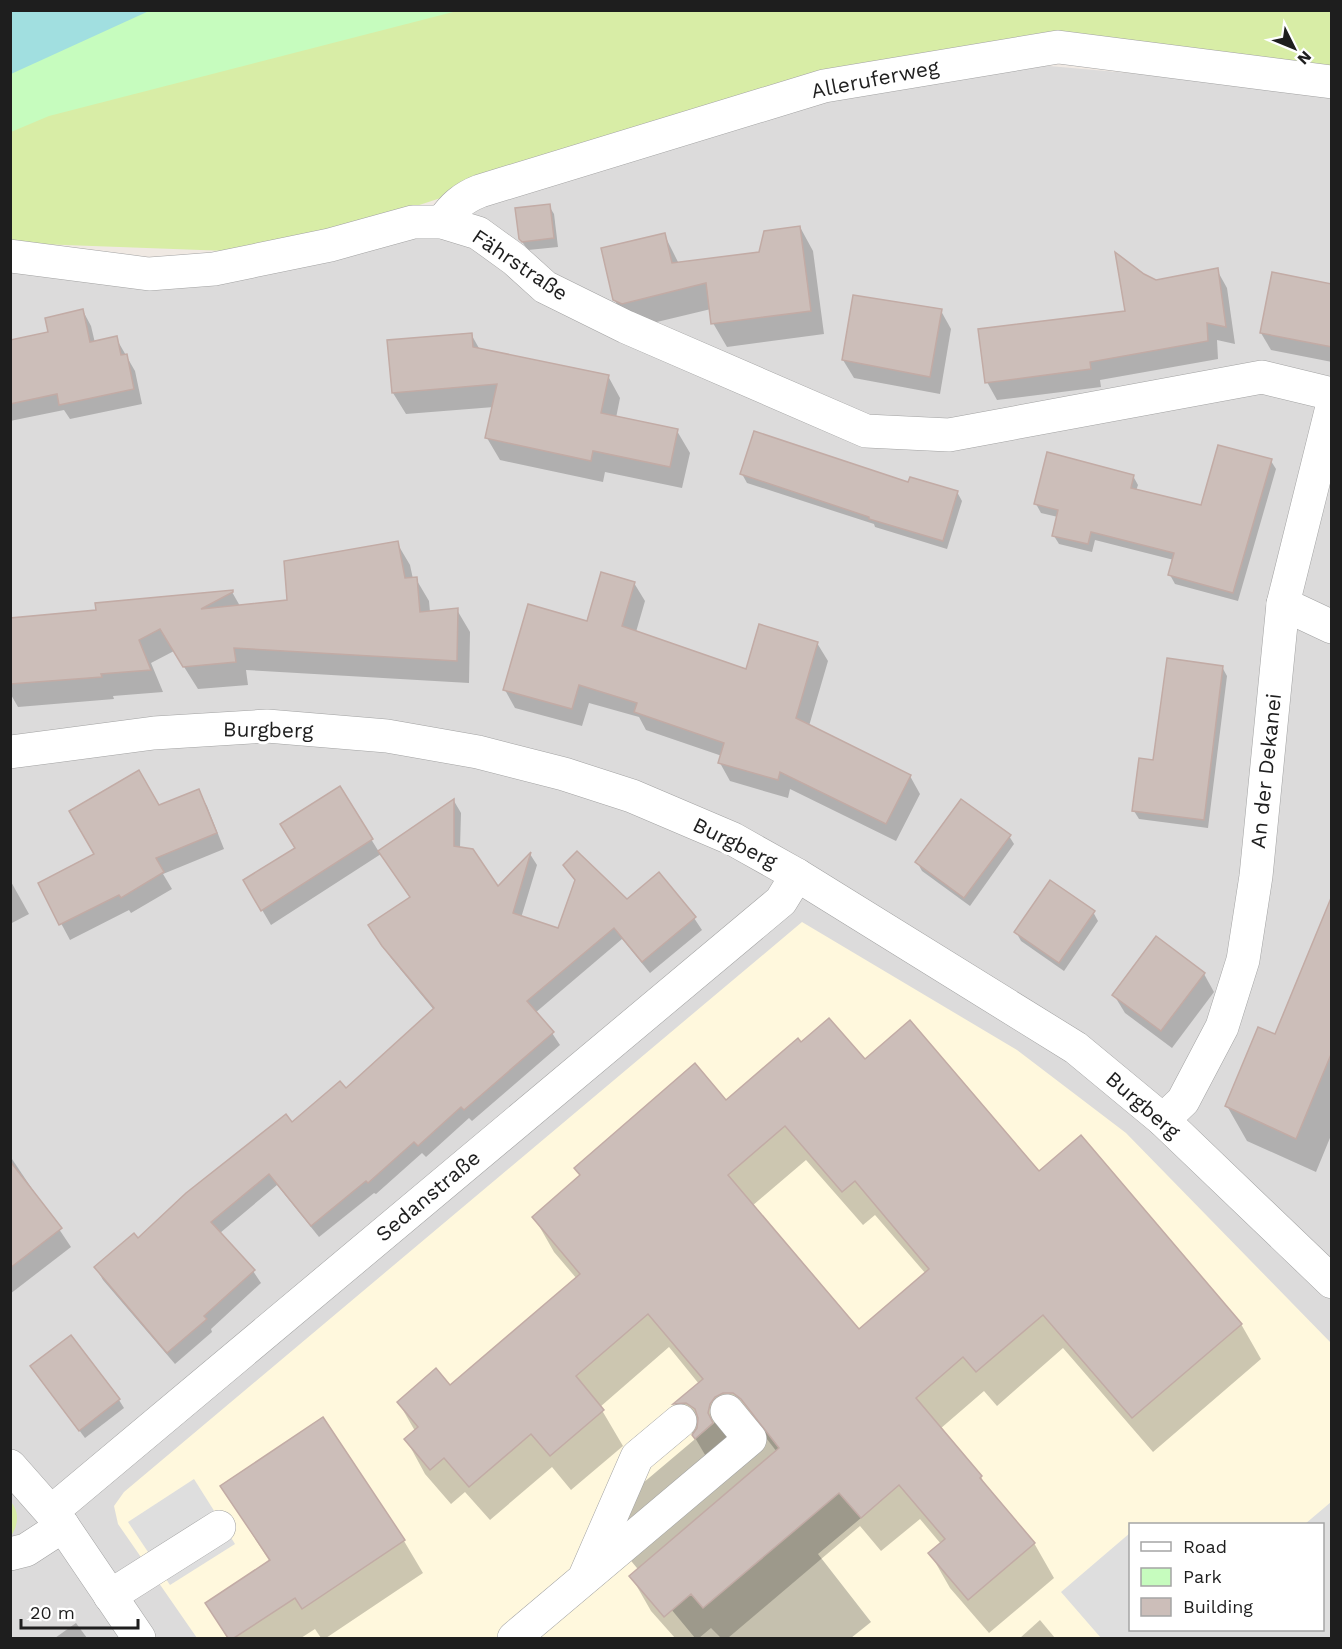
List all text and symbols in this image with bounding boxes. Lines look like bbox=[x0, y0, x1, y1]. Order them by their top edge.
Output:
north arrow bbox=[1264, 18, 1324, 78]
text: N bbox=[1294, 47, 1316, 69]
street label: Alleruferweg bbox=[809, 54, 942, 103]
street label: Fährstraße bbox=[468, 224, 573, 306]
street label: An der Dekanei bbox=[1245, 692, 1286, 850]
street label: Burgberg bbox=[223, 716, 314, 743]
street label: Burgberg bbox=[689, 812, 782, 874]
street label: Burgberg bbox=[1101, 1066, 1186, 1144]
street label: Sedanstraße bbox=[370, 1145, 485, 1247]
legend bbox=[1129, 1523, 1324, 1631]
text: Road bbox=[1183, 1536, 1227, 1557]
text: Park bbox=[1183, 1566, 1222, 1587]
scale bar bbox=[21, 1592, 138, 1630]
text: Building bbox=[1183, 1596, 1253, 1617]
text: 20 m bbox=[30, 1602, 75, 1623]

